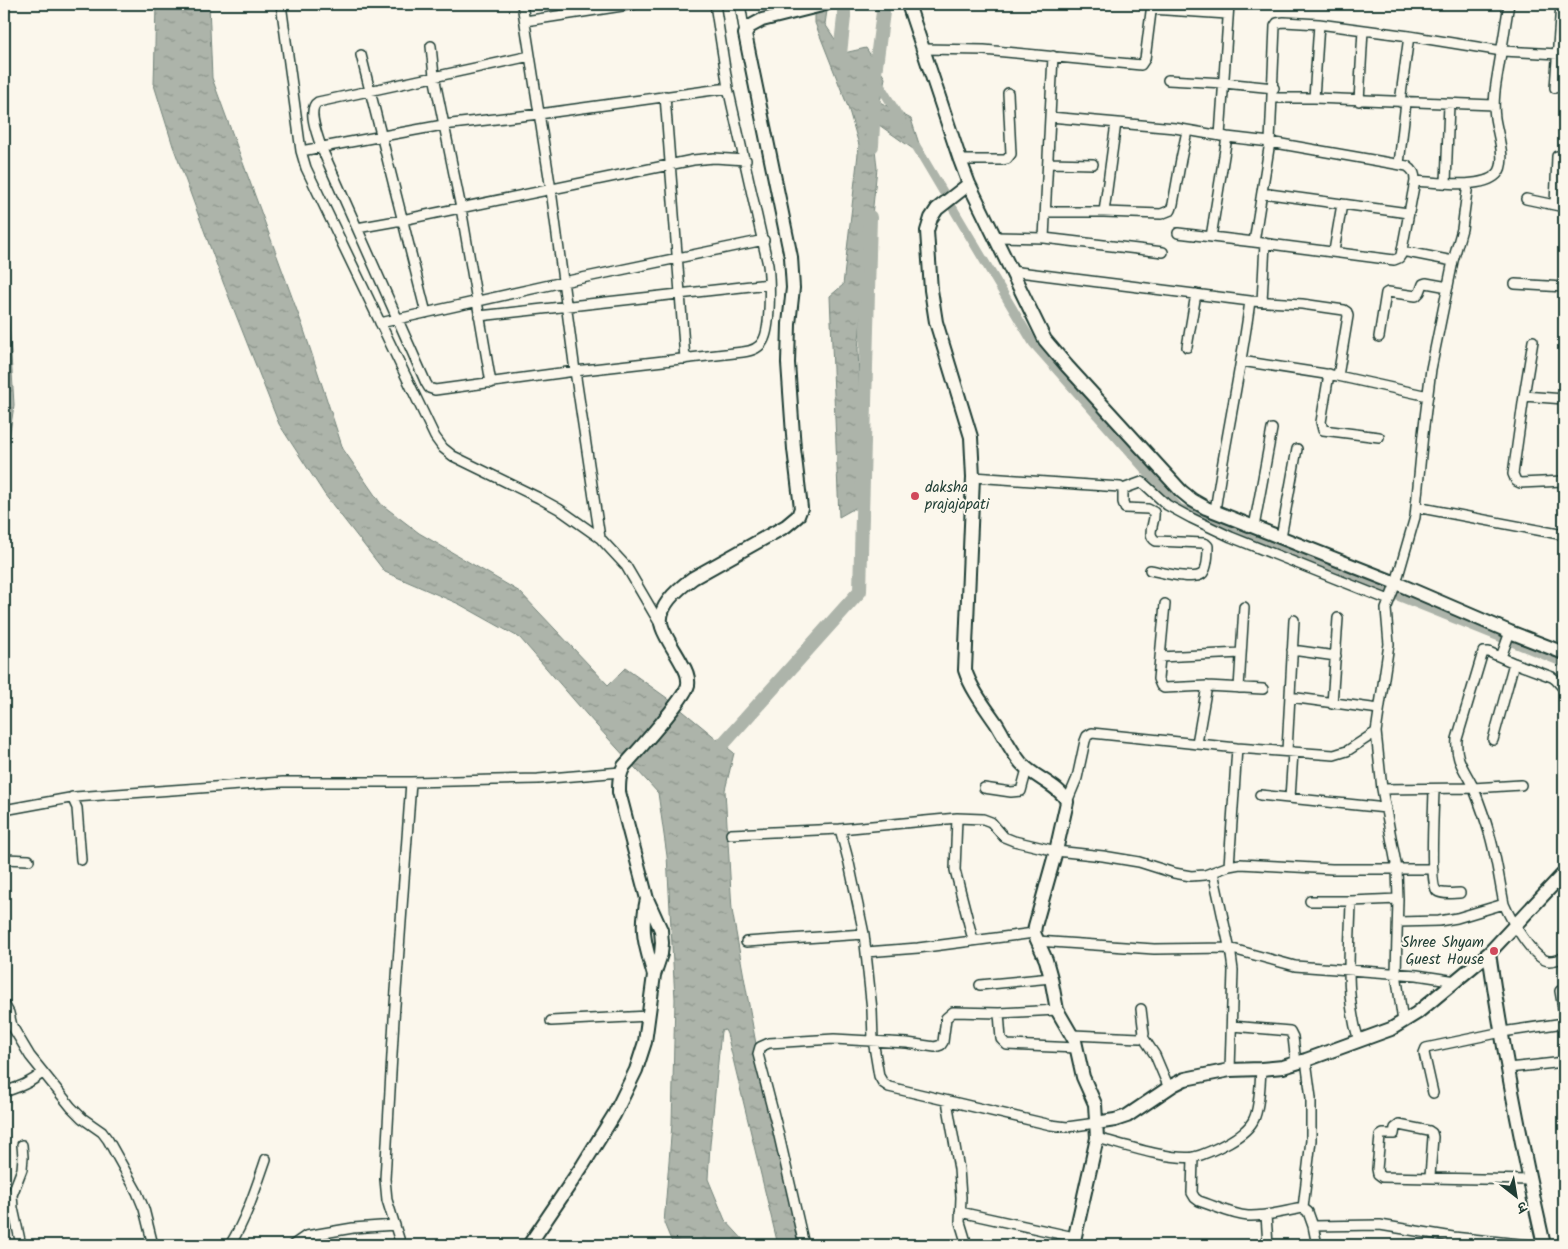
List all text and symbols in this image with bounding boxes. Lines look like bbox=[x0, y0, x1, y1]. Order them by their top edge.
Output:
place label: daksha prajajapati bbox=[924, 476, 991, 517]
marker: daksha prajajapati bbox=[909, 490, 921, 502]
place label: Shree Shyam Guest House bbox=[1401, 931, 1484, 972]
marker: Shree Shyam Guest House bbox=[1488, 945, 1500, 957]
north arrow bbox=[1490, 1172, 1540, 1222]
text: उ bbox=[1510, 1195, 1532, 1220]

